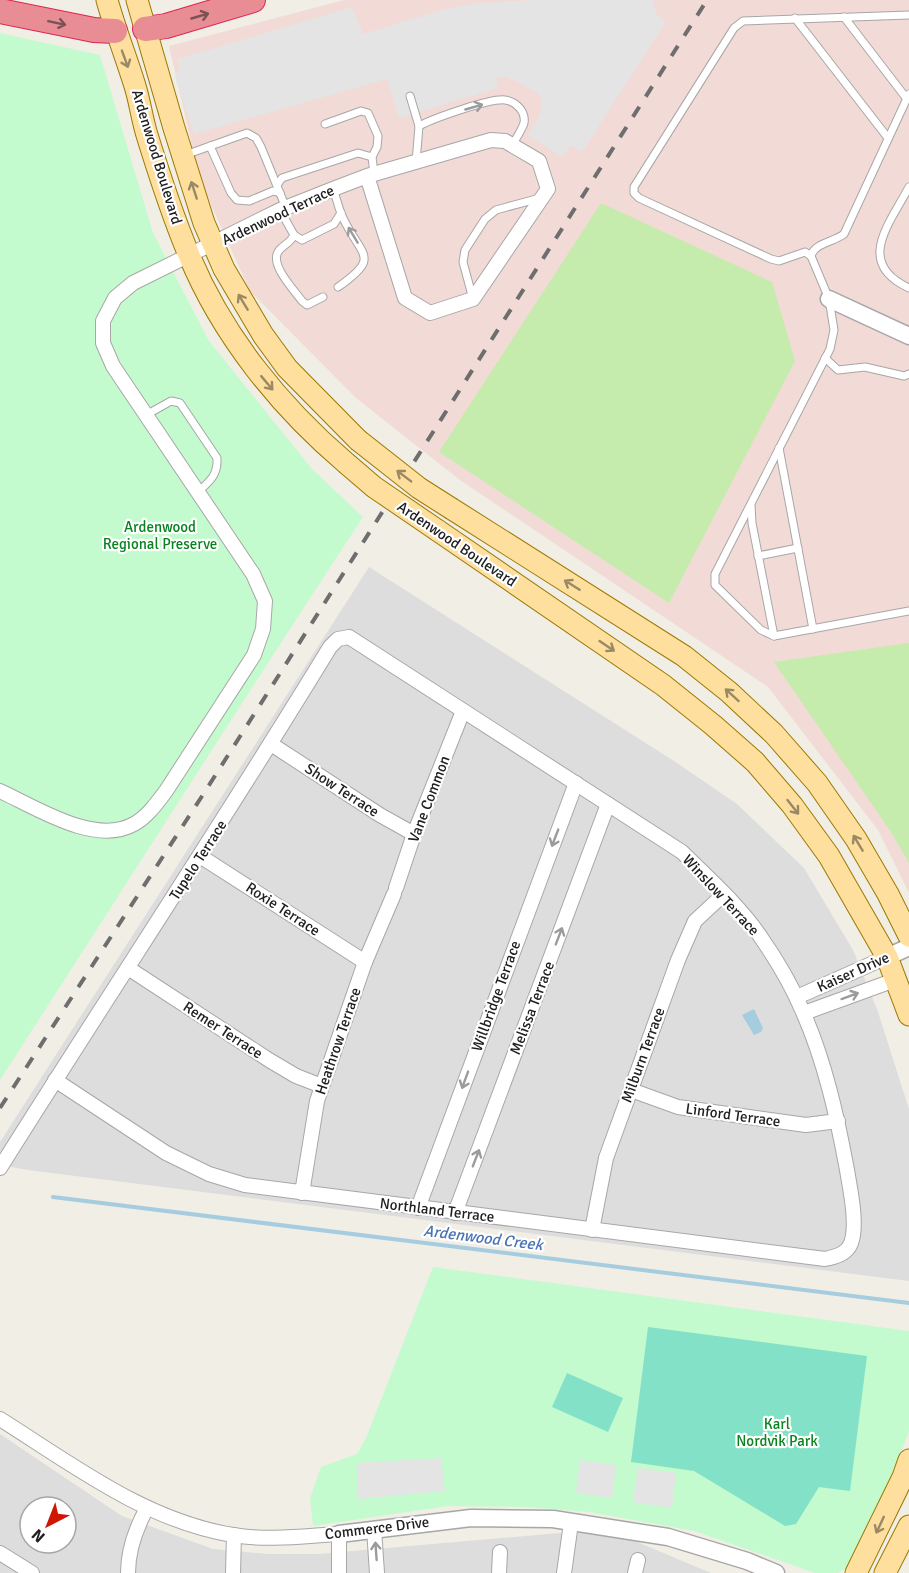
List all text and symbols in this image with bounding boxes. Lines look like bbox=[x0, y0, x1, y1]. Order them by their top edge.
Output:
one-way arrow bbox=[190, 10, 209, 21]
one-way arrow bbox=[47, 18, 67, 29]
one-way arrow bbox=[121, 49, 132, 68]
street label: Ardenwood Boulevard bbox=[128, 87, 186, 227]
one-way arrow bbox=[465, 101, 484, 112]
one-way arrow bbox=[187, 181, 198, 200]
street label: Ardenwood Terrace bbox=[219, 181, 337, 249]
one-way arrow bbox=[347, 227, 359, 244]
one-way arrow bbox=[237, 294, 249, 311]
one-way arrow bbox=[261, 375, 274, 391]
one-way arrow bbox=[396, 470, 412, 482]
street label: Ardenwood Boulevard bbox=[394, 497, 520, 591]
park label: Ardenwood Regional Preserve bbox=[103, 518, 217, 553]
one-way arrow bbox=[564, 579, 581, 591]
one-way arrow bbox=[598, 640, 614, 652]
one-way arrow bbox=[725, 688, 740, 702]
street label: Vane Common bbox=[404, 753, 454, 845]
street label: Show Terrace bbox=[301, 759, 383, 821]
one-way arrow bbox=[786, 798, 799, 814]
street label: Tupelo Terrace bbox=[165, 817, 231, 903]
one-way arrow bbox=[548, 828, 559, 847]
one-way arrow bbox=[852, 835, 864, 852]
street label: Winslow Terrace bbox=[679, 851, 763, 939]
street label: Roxie Terrace bbox=[243, 878, 323, 940]
one-way arrow bbox=[554, 927, 565, 946]
street label: Willbridge Terrace bbox=[468, 938, 524, 1054]
street label: Kaiser Drive bbox=[814, 948, 892, 996]
street label: Melissa Terrace bbox=[506, 959, 558, 1057]
street label: Heathrow Terrace bbox=[311, 985, 365, 1097]
one-way arrow bbox=[840, 990, 858, 1001]
street label: Remer Terrace bbox=[180, 998, 266, 1062]
street label: Milburn Terrace bbox=[617, 1005, 669, 1105]
one-way arrow bbox=[459, 1070, 470, 1089]
street label: Linford Terrace bbox=[684, 1099, 782, 1131]
one-way arrow bbox=[471, 1149, 482, 1168]
street label: Northland Terrace bbox=[379, 1194, 495, 1226]
water label: Ardenwood Creek bbox=[422, 1221, 546, 1255]
park label: Karl Nordvik Park bbox=[736, 1415, 818, 1450]
north arrow bbox=[18, 1495, 78, 1555]
street label: Commerce Drive bbox=[324, 1513, 430, 1543]
one-way arrow bbox=[874, 1516, 886, 1534]
text: N bbox=[28, 1524, 49, 1547]
one-way arrow bbox=[370, 1542, 381, 1562]

